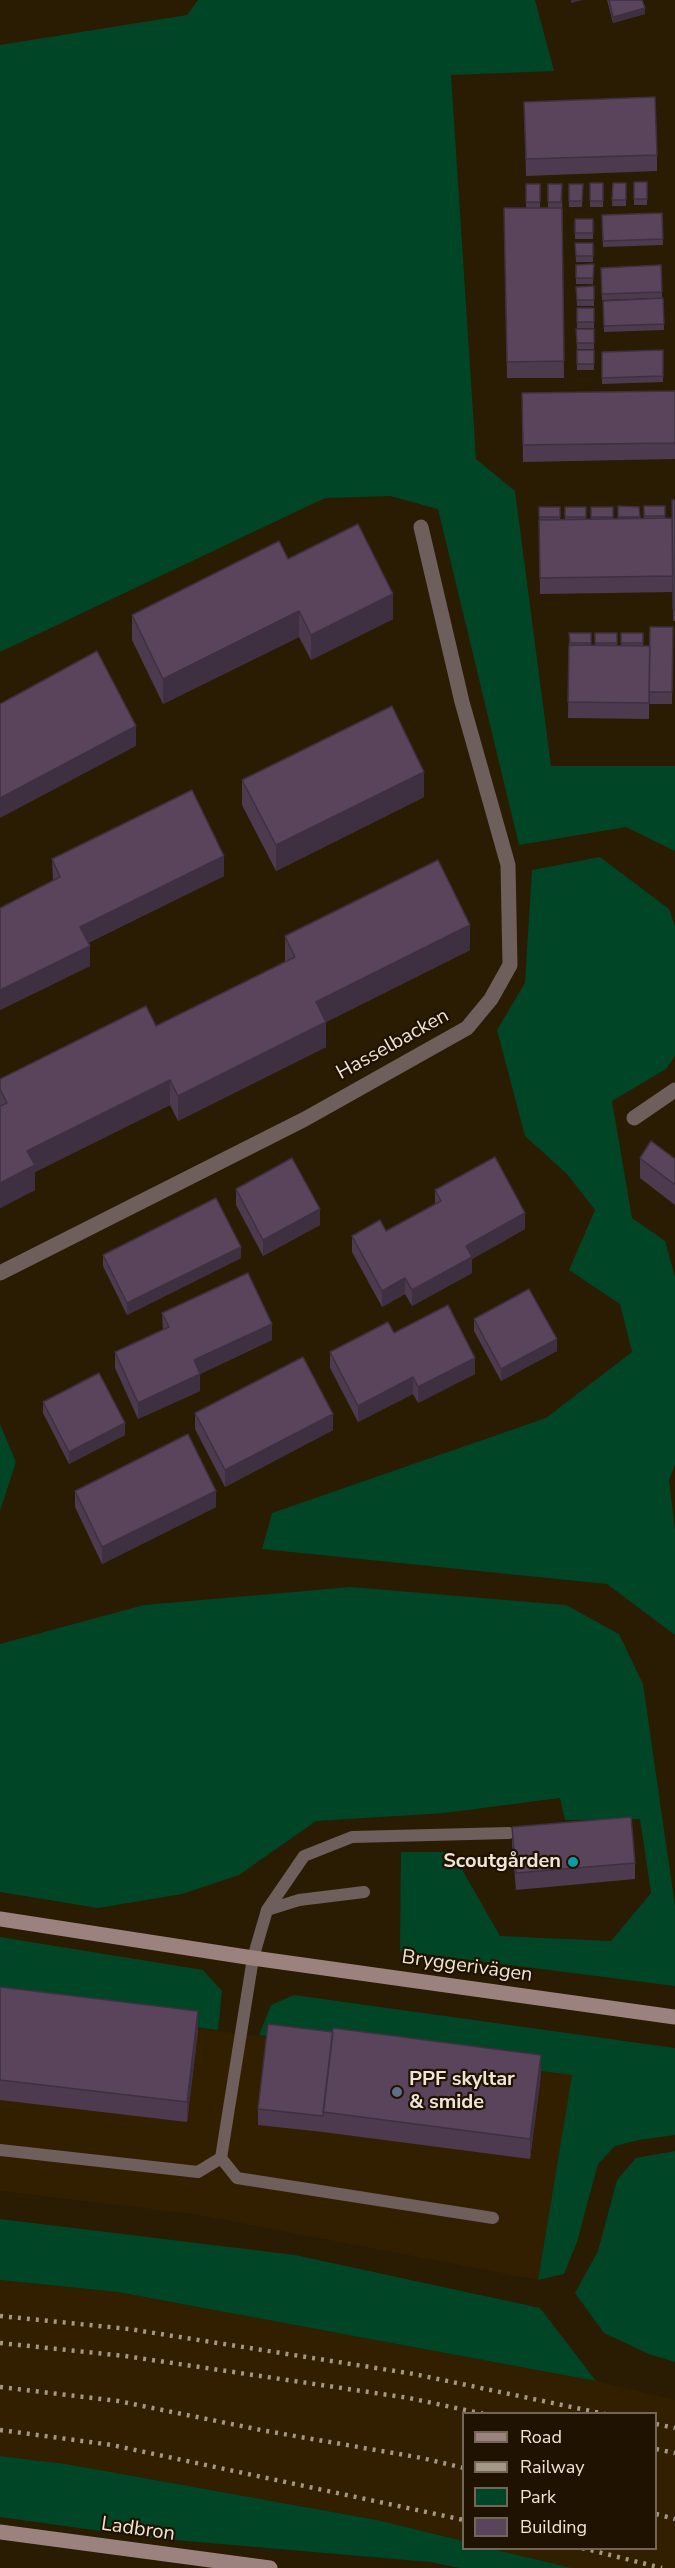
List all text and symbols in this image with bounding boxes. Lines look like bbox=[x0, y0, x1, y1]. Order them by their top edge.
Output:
street label: Hasselbacken bbox=[333, 1004, 453, 1086]
place label: Scoutgården bbox=[443, 1850, 561, 1874]
marker: Scoutgården bbox=[566, 1855, 580, 1869]
street label: Bryggerivägen bbox=[400, 1946, 534, 1988]
place label: PPF skyltar & smide bbox=[409, 2068, 515, 2115]
marker: PPF skyltar & smide bbox=[390, 2085, 404, 2099]
legend bbox=[462, 2412, 657, 2550]
text: Road bbox=[520, 2425, 562, 2449]
text: Railway bbox=[520, 2455, 585, 2479]
text: Park bbox=[520, 2485, 556, 2509]
street label: Ladbron bbox=[100, 2513, 176, 2547]
text: Building bbox=[520, 2515, 587, 2539]

